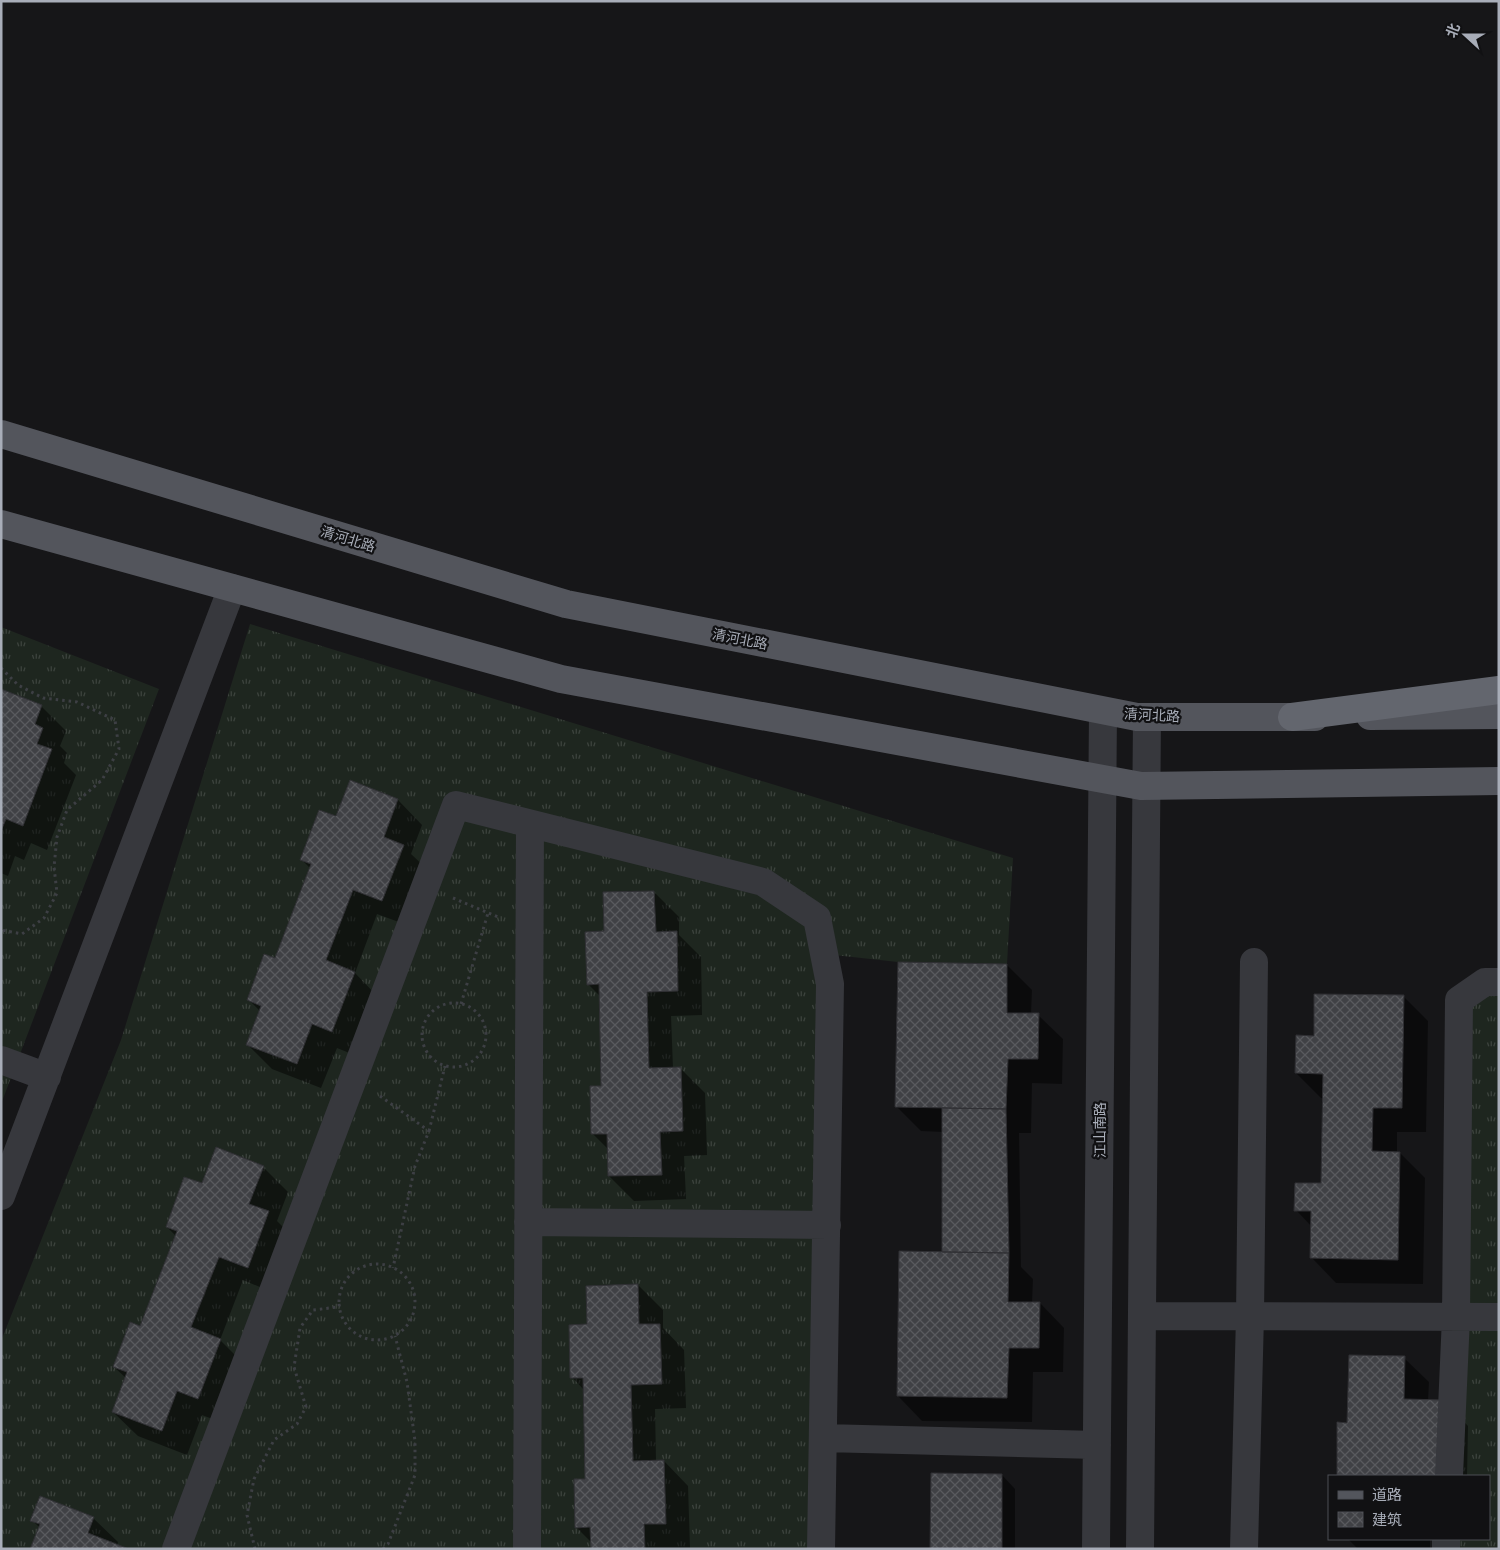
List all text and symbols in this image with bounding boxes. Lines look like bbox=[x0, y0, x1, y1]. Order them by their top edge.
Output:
north arrow bbox=[1440, 10, 1490, 60]
text: 北 bbox=[1443, 21, 1463, 40]
street label: 清河北路 bbox=[319, 523, 377, 555]
street label: 清河北路 bbox=[711, 626, 769, 652]
street label: 清河北路 bbox=[1124, 706, 1180, 724]
street label: 江山南路 bbox=[1092, 1102, 1108, 1158]
legend bbox=[1328, 1475, 1490, 1540]
text: 道路 bbox=[1372, 1486, 1402, 1503]
text: 建筑 bbox=[1372, 1511, 1402, 1528]

